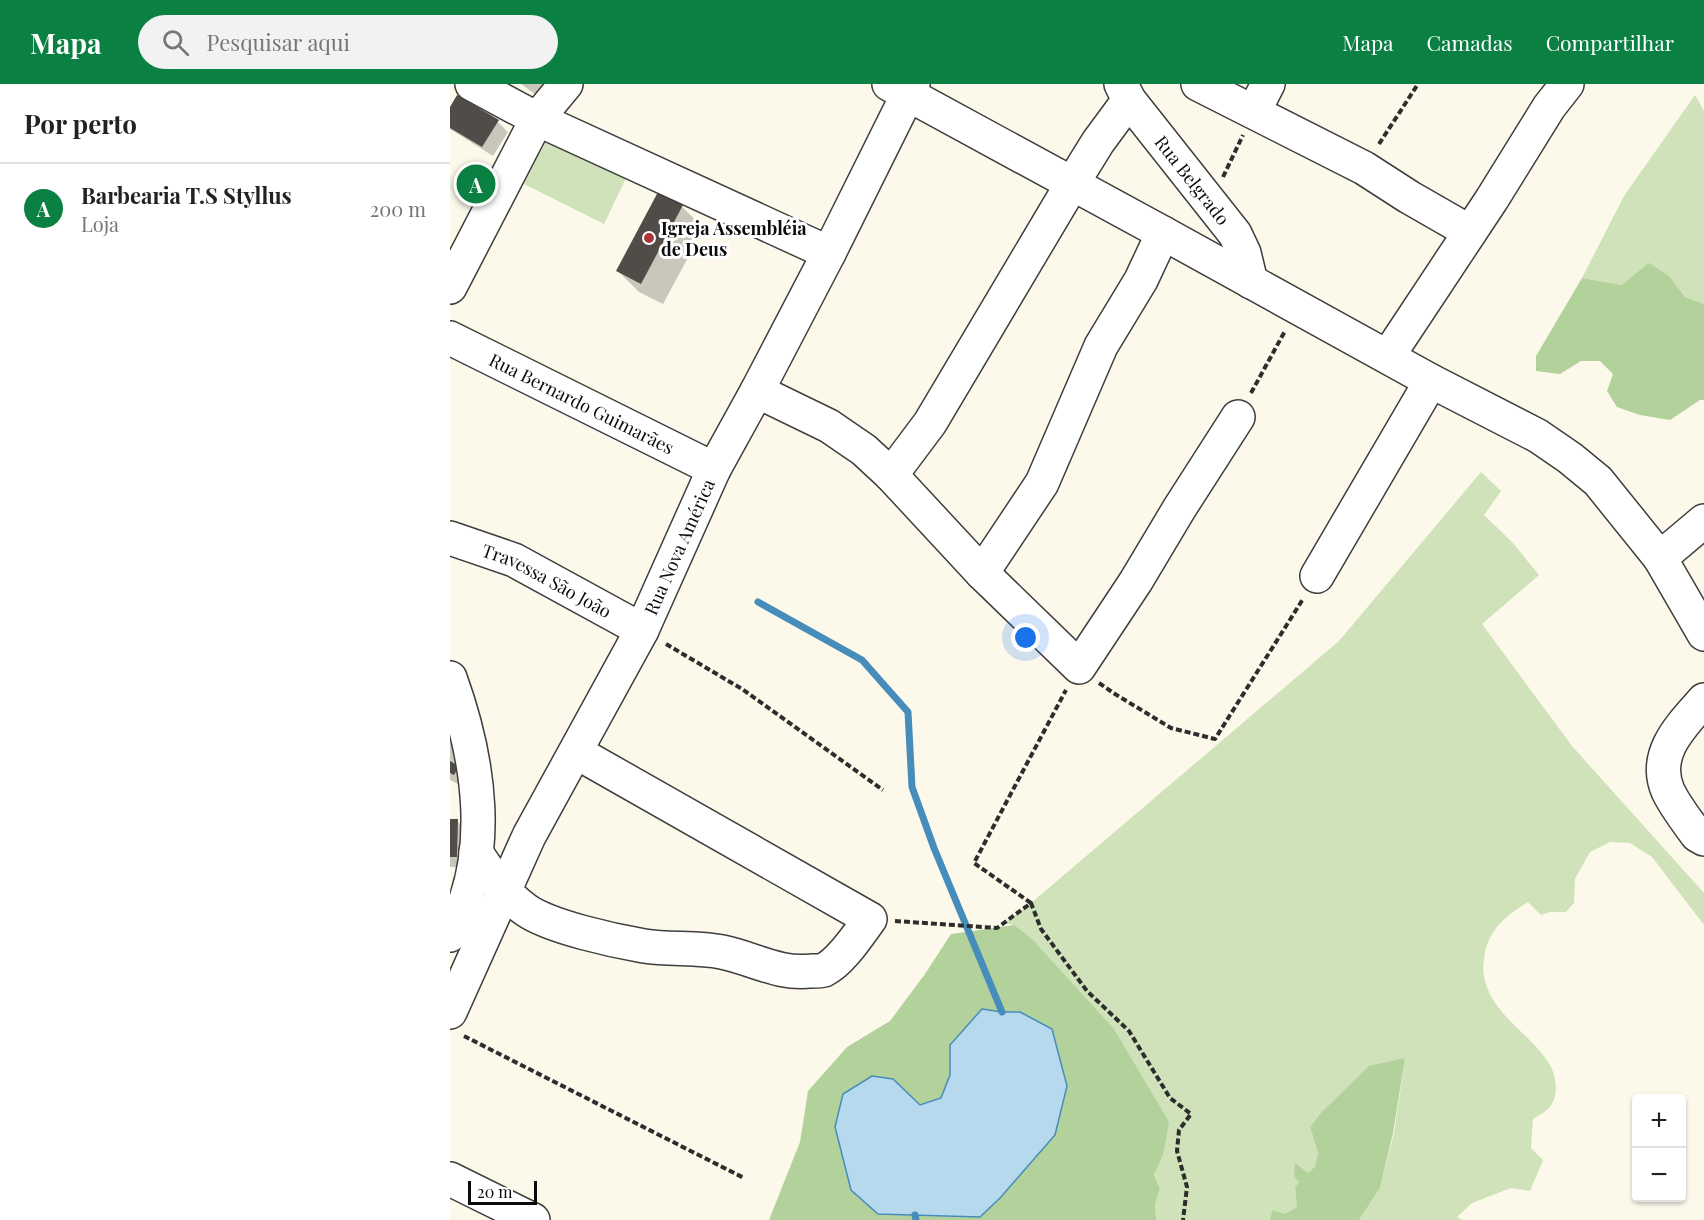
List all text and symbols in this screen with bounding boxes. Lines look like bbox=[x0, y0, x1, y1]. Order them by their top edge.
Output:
search box bbox=[138, 15, 558, 69]
text: Mapa bbox=[30, 24, 102, 61]
icon: search bbox=[159, 26, 192, 59]
text: Pesquisar aqui bbox=[207, 27, 350, 57]
text: Mapa bbox=[1342, 28, 1394, 56]
text: Camadas bbox=[1427, 28, 1513, 56]
text: Compartilhar bbox=[1546, 28, 1674, 56]
text: Por perto bbox=[24, 106, 137, 141]
street label: Rua Belgrado bbox=[1150, 130, 1235, 230]
pin: A bbox=[456, 162, 496, 206]
text: Barbearia T.S Styllus bbox=[81, 180, 292, 210]
text: A bbox=[37, 195, 50, 222]
text: 200 m bbox=[370, 195, 426, 222]
text: Loja bbox=[81, 210, 119, 237]
place label: Igreja Assembléia de Deus bbox=[661, 216, 807, 261]
marker: Igreja Assembléia de Deus bbox=[642, 231, 656, 245]
street label: Rua Bernardo Guimarães bbox=[485, 347, 678, 459]
street label: Rua Nova América bbox=[638, 475, 720, 618]
street label: Travessa São João bbox=[479, 538, 616, 623]
your location bbox=[1011, 623, 1040, 652]
map controls bbox=[1632, 1094, 1686, 1202]
button: + bbox=[1632, 1094, 1686, 1148]
button: − bbox=[1632, 1148, 1686, 1202]
scale bar bbox=[468, 1178, 537, 1206]
text: 20 m bbox=[477, 1181, 512, 1202]

